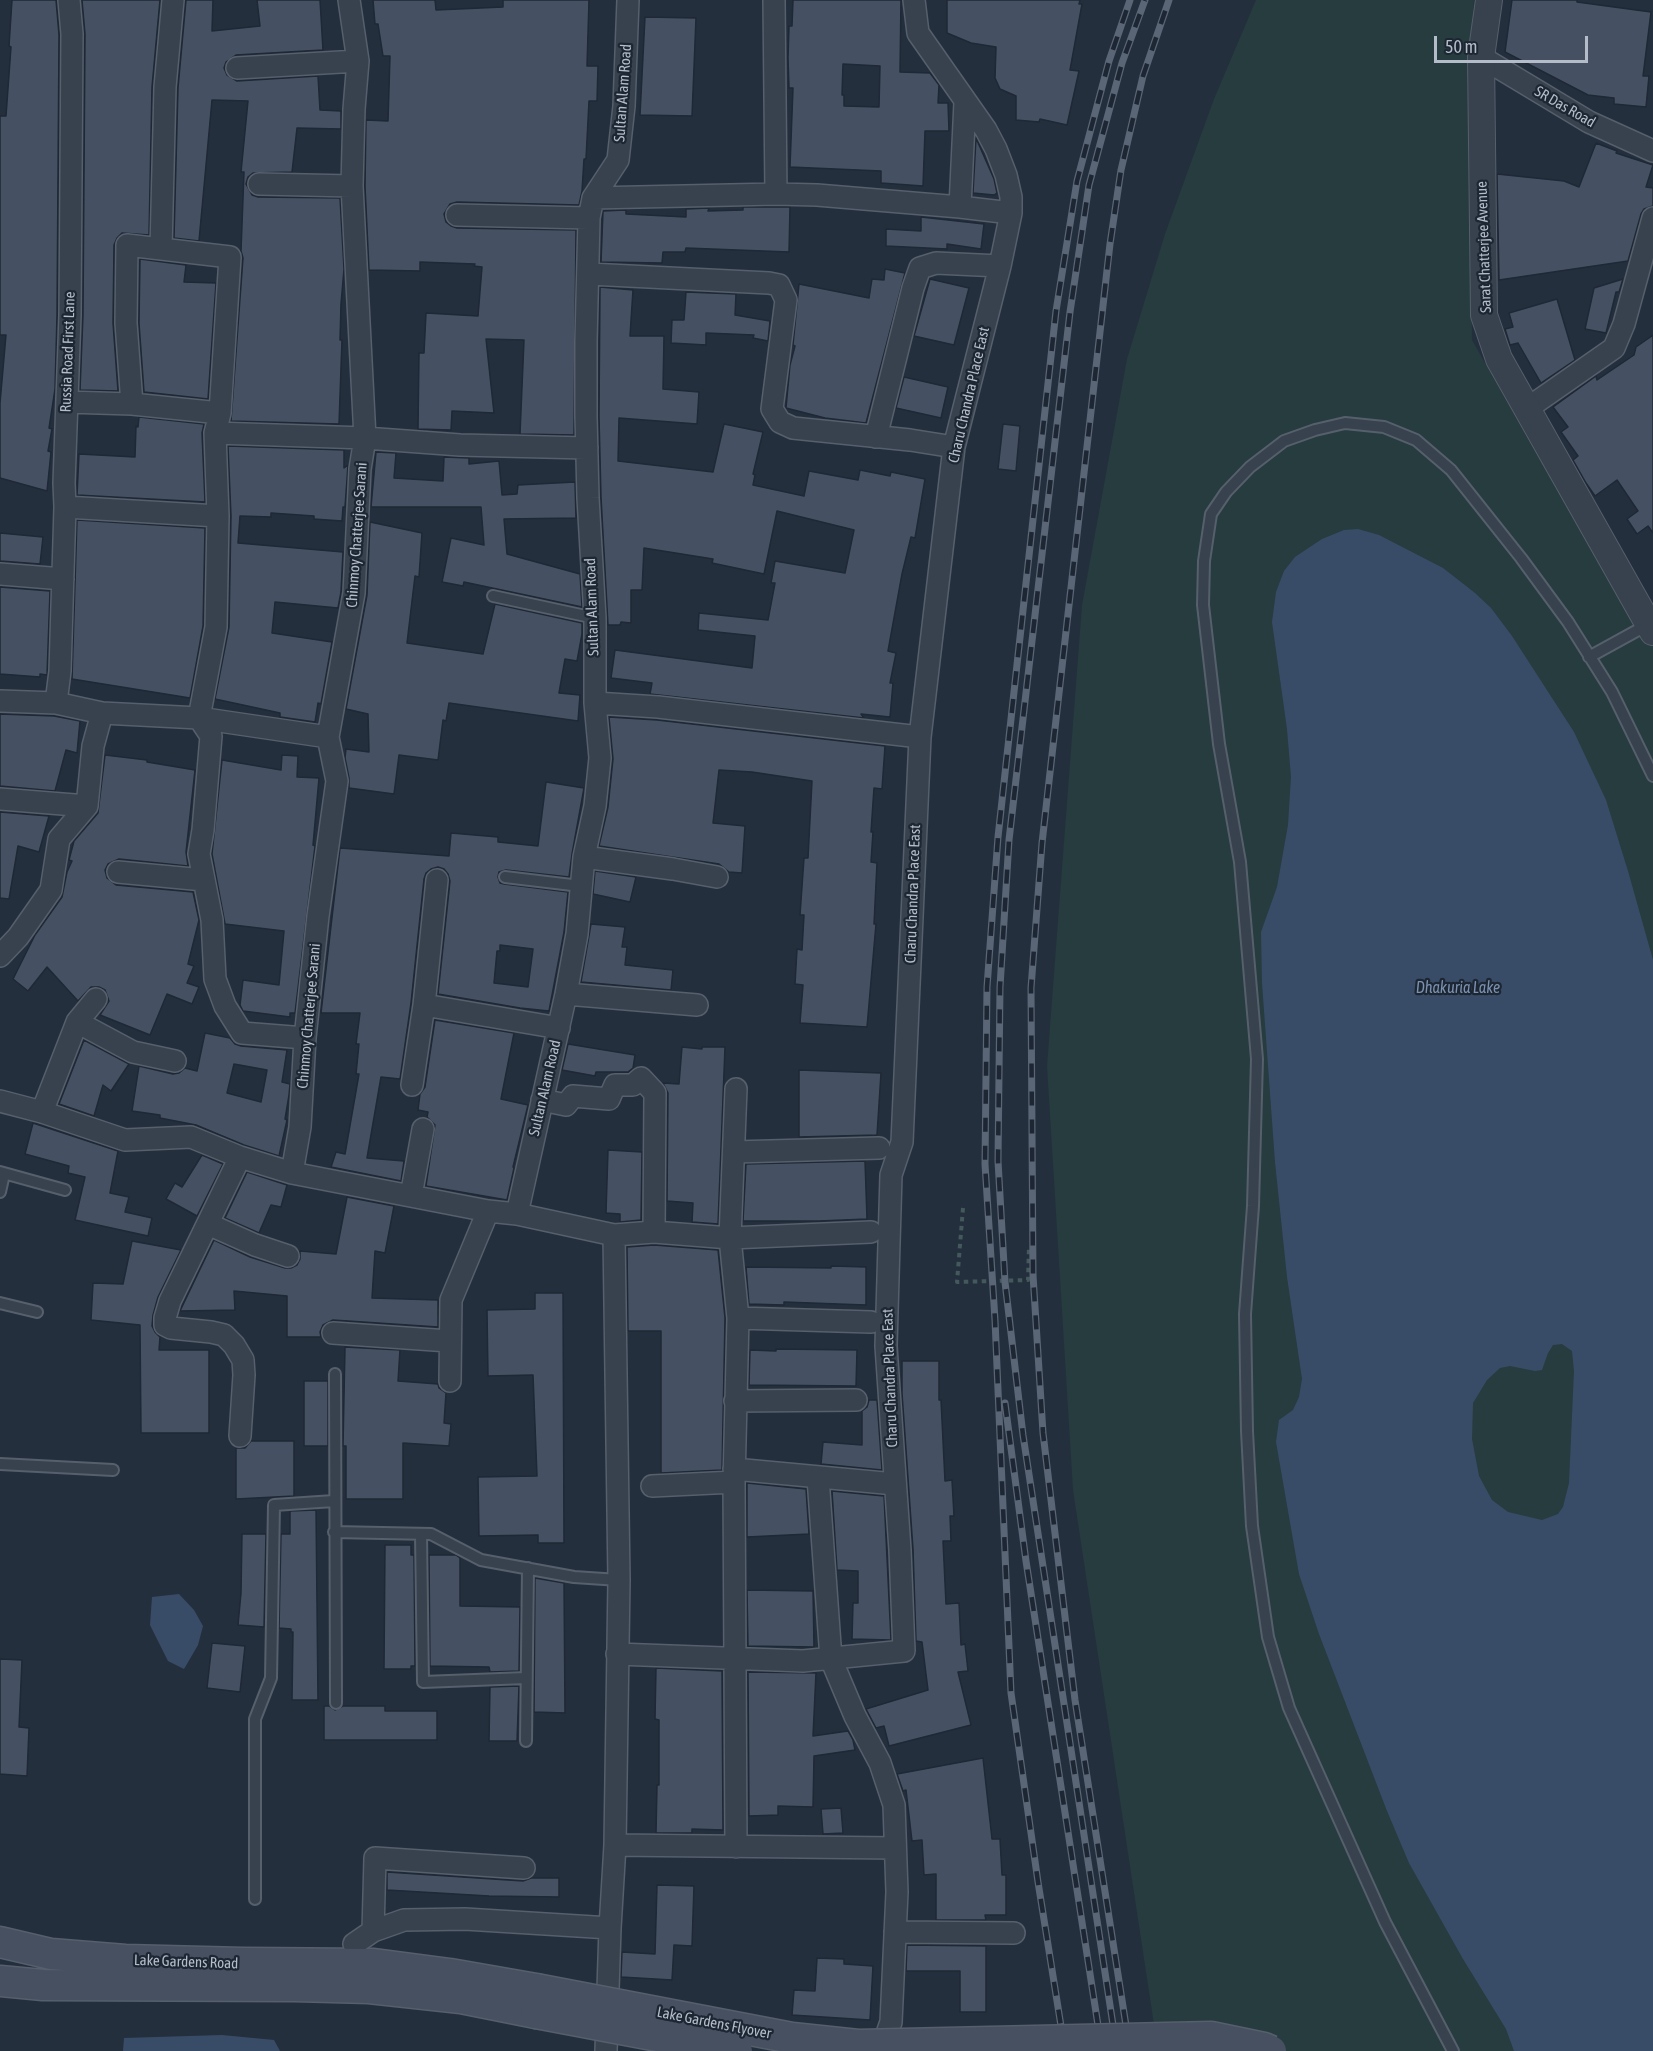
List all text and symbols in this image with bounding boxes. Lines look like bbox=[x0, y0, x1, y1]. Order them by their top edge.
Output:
scale bar bbox=[1437, 24, 1592, 62]
text: 50 m bbox=[1445, 36, 1477, 57]
street label: Sultan Alam Road bbox=[611, 44, 635, 142]
street label: SR Das Road bbox=[1531, 82, 1599, 132]
street label: Sarat Chatterjee Avenue bbox=[1473, 181, 1495, 313]
street label: Russia Road First Lane bbox=[57, 291, 79, 413]
street label: Charu Chandra Place East bbox=[945, 325, 993, 465]
street label: Chinmoy Chatterjee Sarani bbox=[343, 462, 371, 608]
street label: Sultan Alam Road bbox=[581, 558, 603, 656]
street label: Charu Chandra Place East bbox=[902, 824, 924, 964]
street label: Chinmoy Chatterjee Sarani bbox=[294, 943, 324, 1089]
water label: Dhakuria Lake bbox=[1416, 978, 1500, 998]
street label: Sultan Alam Road bbox=[525, 1038, 565, 1138]
street label: Charu Chandra Place East bbox=[879, 1308, 901, 1448]
street label: Lake Gardens Road bbox=[133, 1951, 239, 1973]
street label: Lake Gardens Flyover bbox=[655, 2003, 773, 2043]

